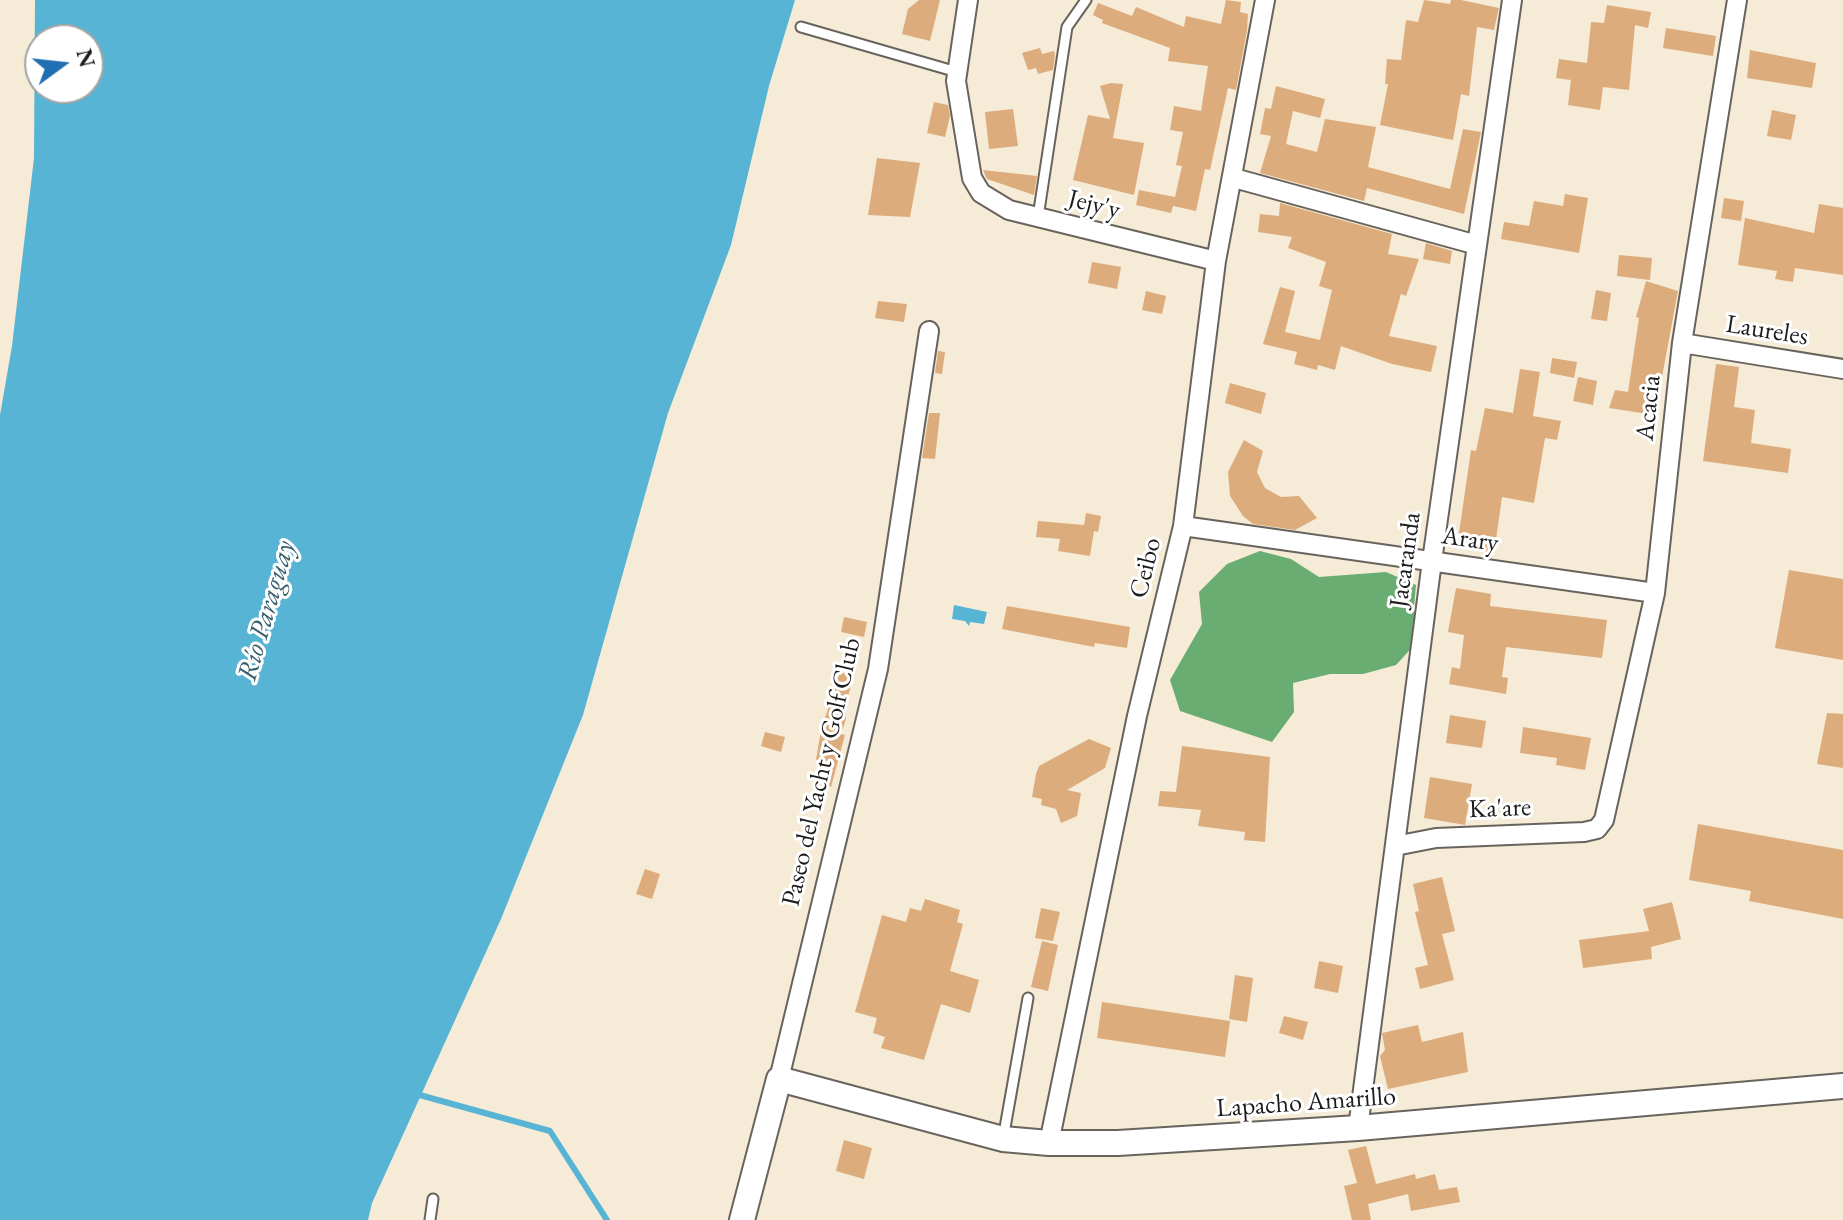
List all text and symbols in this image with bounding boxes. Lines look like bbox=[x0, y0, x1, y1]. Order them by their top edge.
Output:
north arrow bbox=[24, 24, 104, 104]
text: N bbox=[69, 46, 102, 71]
street label: Jejy'y bbox=[1065, 183, 1123, 227]
street label: Laureles bbox=[1724, 309, 1810, 353]
street label: Acacia bbox=[1630, 374, 1668, 442]
street label: Jacaranda bbox=[1384, 510, 1428, 610]
street label: Arary bbox=[1440, 521, 1500, 559]
street label: Ceibo bbox=[1123, 535, 1169, 601]
water label: Río Paraguay bbox=[231, 537, 303, 685]
street label: Paseo del Yacht y Golf Club bbox=[776, 635, 868, 909]
street label: Ka'are bbox=[1468, 792, 1532, 826]
street label: Lapacho Amarillo bbox=[1215, 1081, 1397, 1125]

